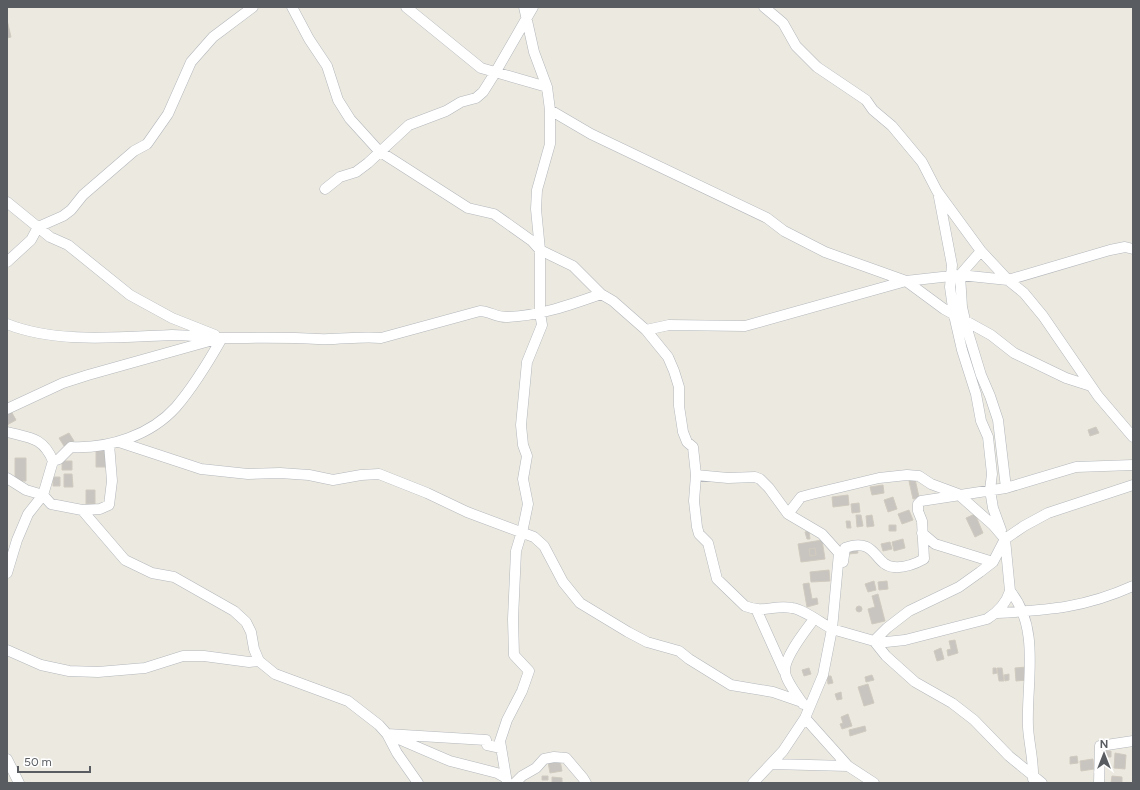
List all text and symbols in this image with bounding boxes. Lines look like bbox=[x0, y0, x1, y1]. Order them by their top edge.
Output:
north arrow bbox=[1084, 734, 1124, 774]
text: N bbox=[1100, 738, 1108, 751]
scale bar bbox=[18, 748, 90, 774]
text: 50 m bbox=[24, 755, 52, 769]

